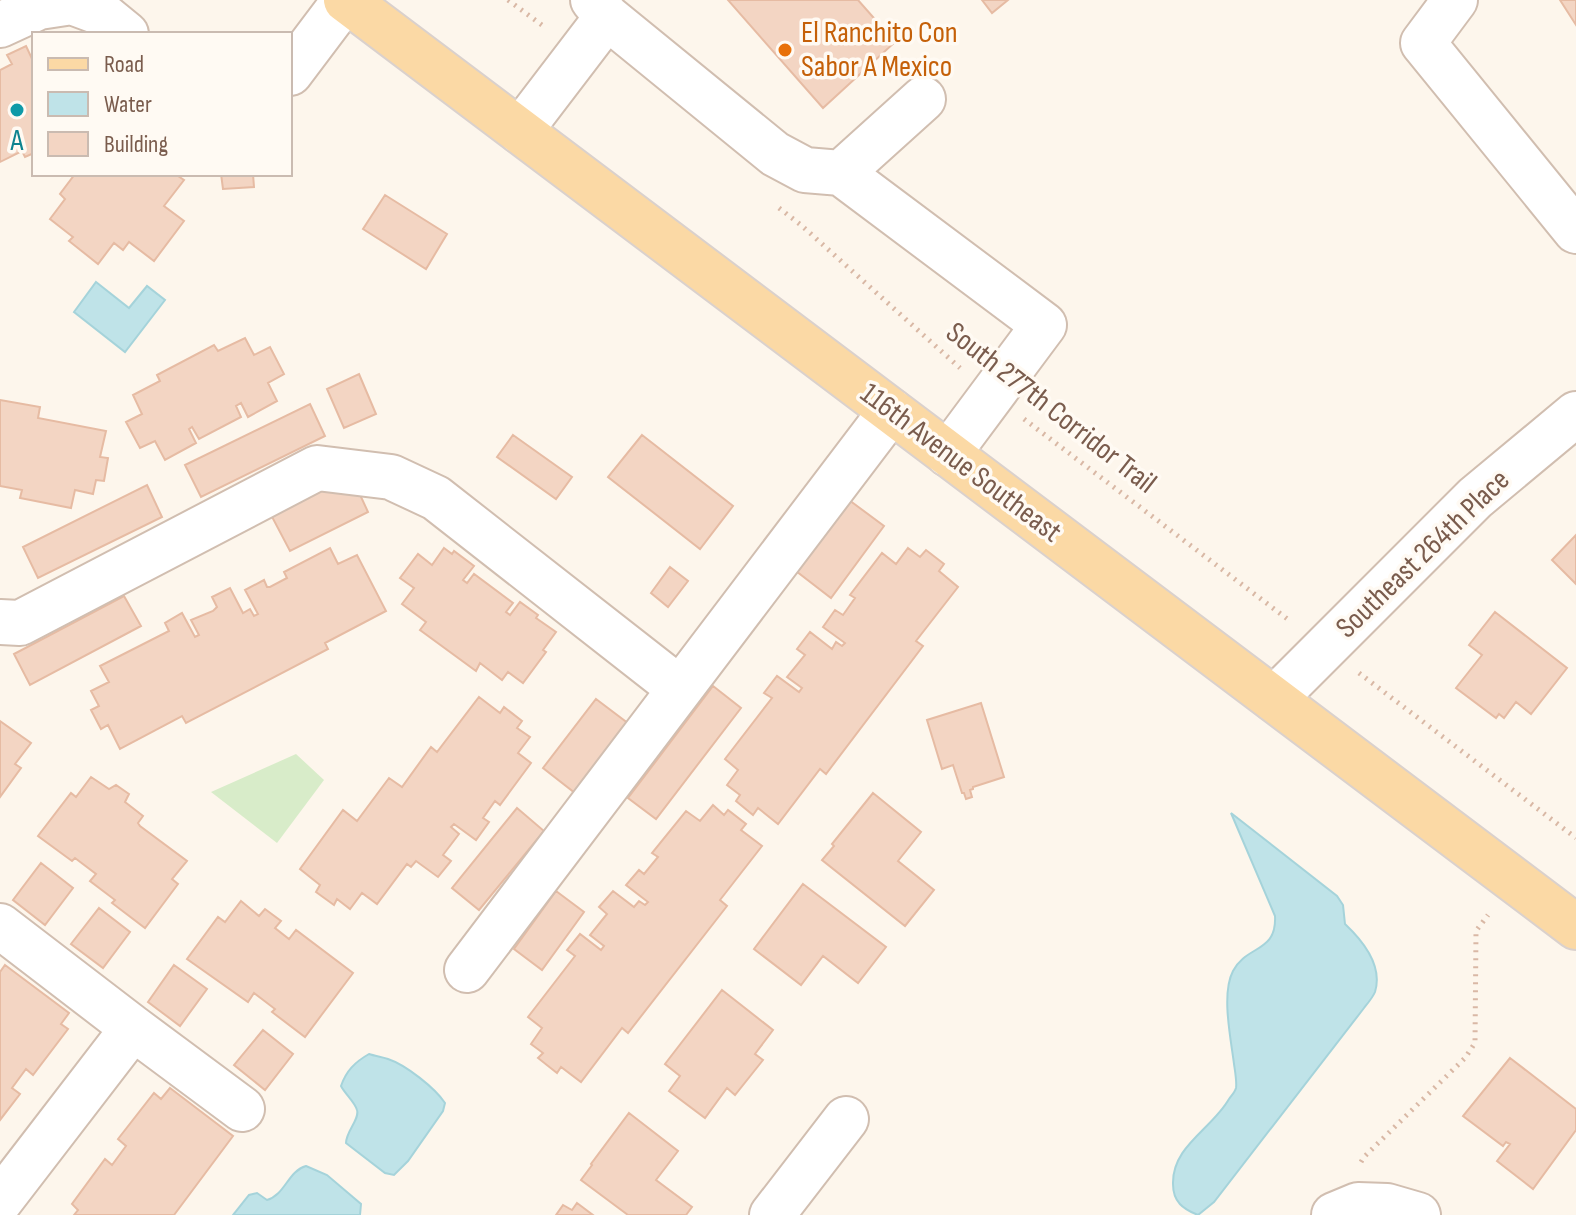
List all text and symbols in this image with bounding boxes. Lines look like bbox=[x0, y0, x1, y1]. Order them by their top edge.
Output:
place label: El Ranchito Con Sabor A Mexico bbox=[801, 15, 958, 85]
legend bbox=[32, 32, 292, 176]
marker: El Ranchito Con Sabor A Mexico bbox=[776, 41, 794, 59]
text: Road bbox=[104, 50, 144, 79]
text: Water bbox=[104, 90, 152, 119]
marker: A bbox=[8, 101, 26, 119]
place label: A bbox=[10, 123, 24, 159]
text: Building bbox=[104, 130, 168, 159]
street label: South 277th Corridor Trail bbox=[939, 315, 1163, 501]
street label: 116th Avenue Southeast bbox=[853, 376, 1069, 550]
street label: Southeast 264th Place bbox=[1329, 462, 1517, 646]

